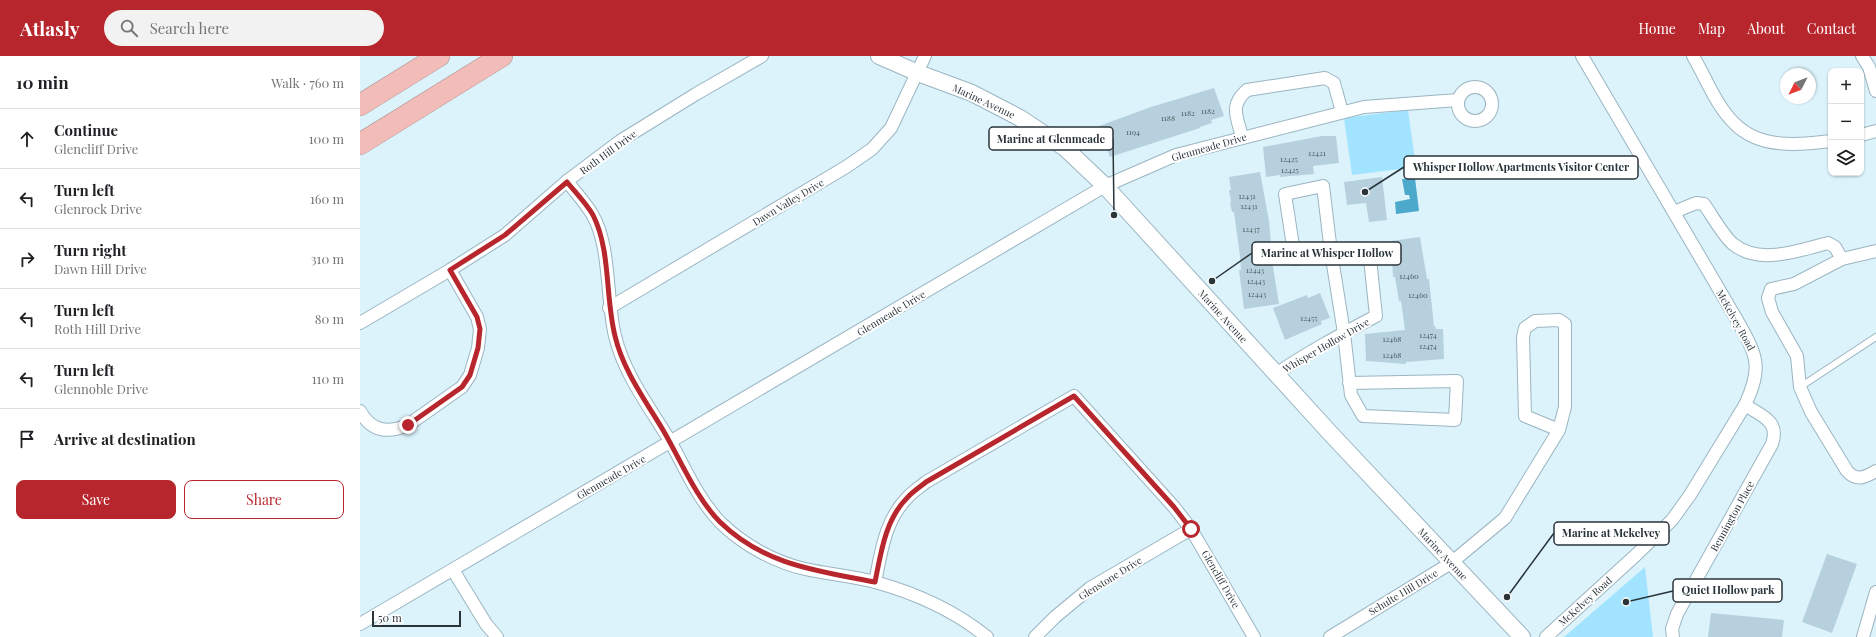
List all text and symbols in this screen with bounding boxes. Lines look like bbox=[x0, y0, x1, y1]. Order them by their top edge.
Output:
search box bbox=[104, 10, 384, 46]
text: Atlasly bbox=[20, 15, 80, 41]
icon: search bbox=[118, 17, 140, 39]
text: Search here bbox=[150, 18, 229, 38]
text: Home bbox=[1638, 19, 1676, 38]
text: Map bbox=[1698, 19, 1725, 38]
text: About bbox=[1747, 19, 1785, 38]
text: Contact bbox=[1807, 19, 1856, 38]
north arrow bbox=[1780, 68, 1816, 104]
map controls bbox=[1828, 68, 1864, 176]
button: + bbox=[1828, 68, 1864, 104]
text: 10 min bbox=[16, 71, 69, 93]
text: Walk · 760 m bbox=[271, 74, 344, 91]
street label: Marine Avenue bbox=[951, 80, 1017, 122]
button: − bbox=[1828, 104, 1864, 140]
house number: 1182 bbox=[1201, 105, 1215, 116]
house number: 1182 bbox=[1181, 107, 1195, 118]
house number: 1188 bbox=[1161, 112, 1175, 123]
text: Continue bbox=[54, 120, 118, 140]
house number: 1194 bbox=[1126, 126, 1140, 137]
street label: Roth Hill Drive bbox=[577, 127, 639, 177]
callout: Marine at Glenmeade bbox=[989, 127, 1113, 150]
icon: ahead bbox=[16, 128, 38, 150]
text: 100 m bbox=[309, 130, 344, 147]
street label: Glenmeade Drive bbox=[1170, 130, 1248, 164]
text: Marine at Glenmeade bbox=[997, 131, 1106, 146]
text: Glencliff Drive bbox=[54, 140, 138, 157]
button: layers bbox=[1828, 140, 1864, 176]
house number: 12421 bbox=[1308, 147, 1326, 158]
house number: 12425 bbox=[1280, 153, 1298, 164]
callout: Whisper Hollow Apartments Visitor Center bbox=[1404, 156, 1638, 179]
text: Whisper Hollow Apartments Visitor Center bbox=[1412, 159, 1630, 174]
house number: 12425 bbox=[1281, 164, 1299, 175]
street label: Dawn Valley Drive bbox=[750, 175, 826, 229]
text: Turn left bbox=[54, 180, 115, 200]
icon: left bbox=[16, 188, 38, 210]
text: 160 m bbox=[310, 190, 344, 207]
house number: 12431 bbox=[1238, 190, 1256, 201]
text: Glenrock Drive bbox=[54, 200, 142, 217]
house number: 12431 bbox=[1240, 200, 1258, 211]
house number: 12437 bbox=[1242, 223, 1260, 234]
text: Turn right bbox=[54, 240, 127, 260]
callout: Marine at Whisper Hollow bbox=[1252, 242, 1401, 265]
text: Marine at Whisper Hollow bbox=[1261, 245, 1394, 260]
icon: right bbox=[16, 248, 38, 270]
text: 310 m bbox=[311, 250, 344, 267]
text: Dawn Hill Drive bbox=[54, 260, 147, 277]
house number: 12443 bbox=[1246, 264, 1264, 275]
house number: 12460 bbox=[1399, 270, 1419, 281]
house number: 12443 bbox=[1247, 275, 1265, 286]
street label: Marine Avenue bbox=[1195, 286, 1251, 346]
street label: Glenmeade Drive bbox=[854, 287, 928, 339]
street label: McKelvey Road bbox=[1713, 287, 1759, 353]
house number: 12443 bbox=[1248, 288, 1266, 299]
house number: 12460 bbox=[1408, 289, 1428, 300]
text: Turn left bbox=[54, 300, 115, 320]
icon: left bbox=[16, 308, 38, 330]
text: 80 m bbox=[315, 310, 344, 327]
house number: 12455 bbox=[1300, 312, 1318, 323]
street label: Whisper Hollow Drive bbox=[1279, 314, 1372, 376]
text: Roth Hill Drive bbox=[54, 320, 141, 337]
house number: 12474 bbox=[1419, 329, 1437, 340]
house number: 12468 bbox=[1382, 333, 1402, 344]
house number: 12474 bbox=[1419, 340, 1437, 351]
house number: 12468 bbox=[1382, 349, 1402, 360]
text: Turn left bbox=[54, 360, 115, 380]
icon: left bbox=[16, 368, 38, 390]
text: 110 m bbox=[312, 370, 344, 387]
text: Glennoble Drive bbox=[54, 380, 148, 397]
route end bbox=[399, 416, 417, 434]
icon: arrive bbox=[16, 428, 38, 450]
text: Arrive at destination bbox=[54, 429, 196, 449]
street label: Glenmeade Drive bbox=[574, 452, 648, 502]
street label: Bennington Place bbox=[1707, 478, 1757, 554]
button: Save bbox=[16, 480, 176, 519]
button: Share bbox=[184, 480, 344, 519]
route start bbox=[1182, 520, 1200, 538]
callout: Marine at Mckelvey bbox=[1554, 522, 1669, 545]
street label: Marine Avenue bbox=[1415, 525, 1471, 583]
text: Marine at Mckelvey bbox=[1562, 525, 1661, 540]
street label: Glencliff Drive bbox=[1199, 547, 1243, 611]
street label: Glenstone Drive bbox=[1076, 553, 1144, 603]
street label: Schulte Hill Drive bbox=[1365, 566, 1441, 618]
street label: McKelvey Road bbox=[1555, 573, 1615, 629]
callout: Quiet Hollow park bbox=[1673, 579, 1782, 602]
text: Quiet Hollow park bbox=[1682, 582, 1775, 597]
scale bar bbox=[372, 609, 461, 628]
text: 50 m bbox=[378, 610, 402, 625]

